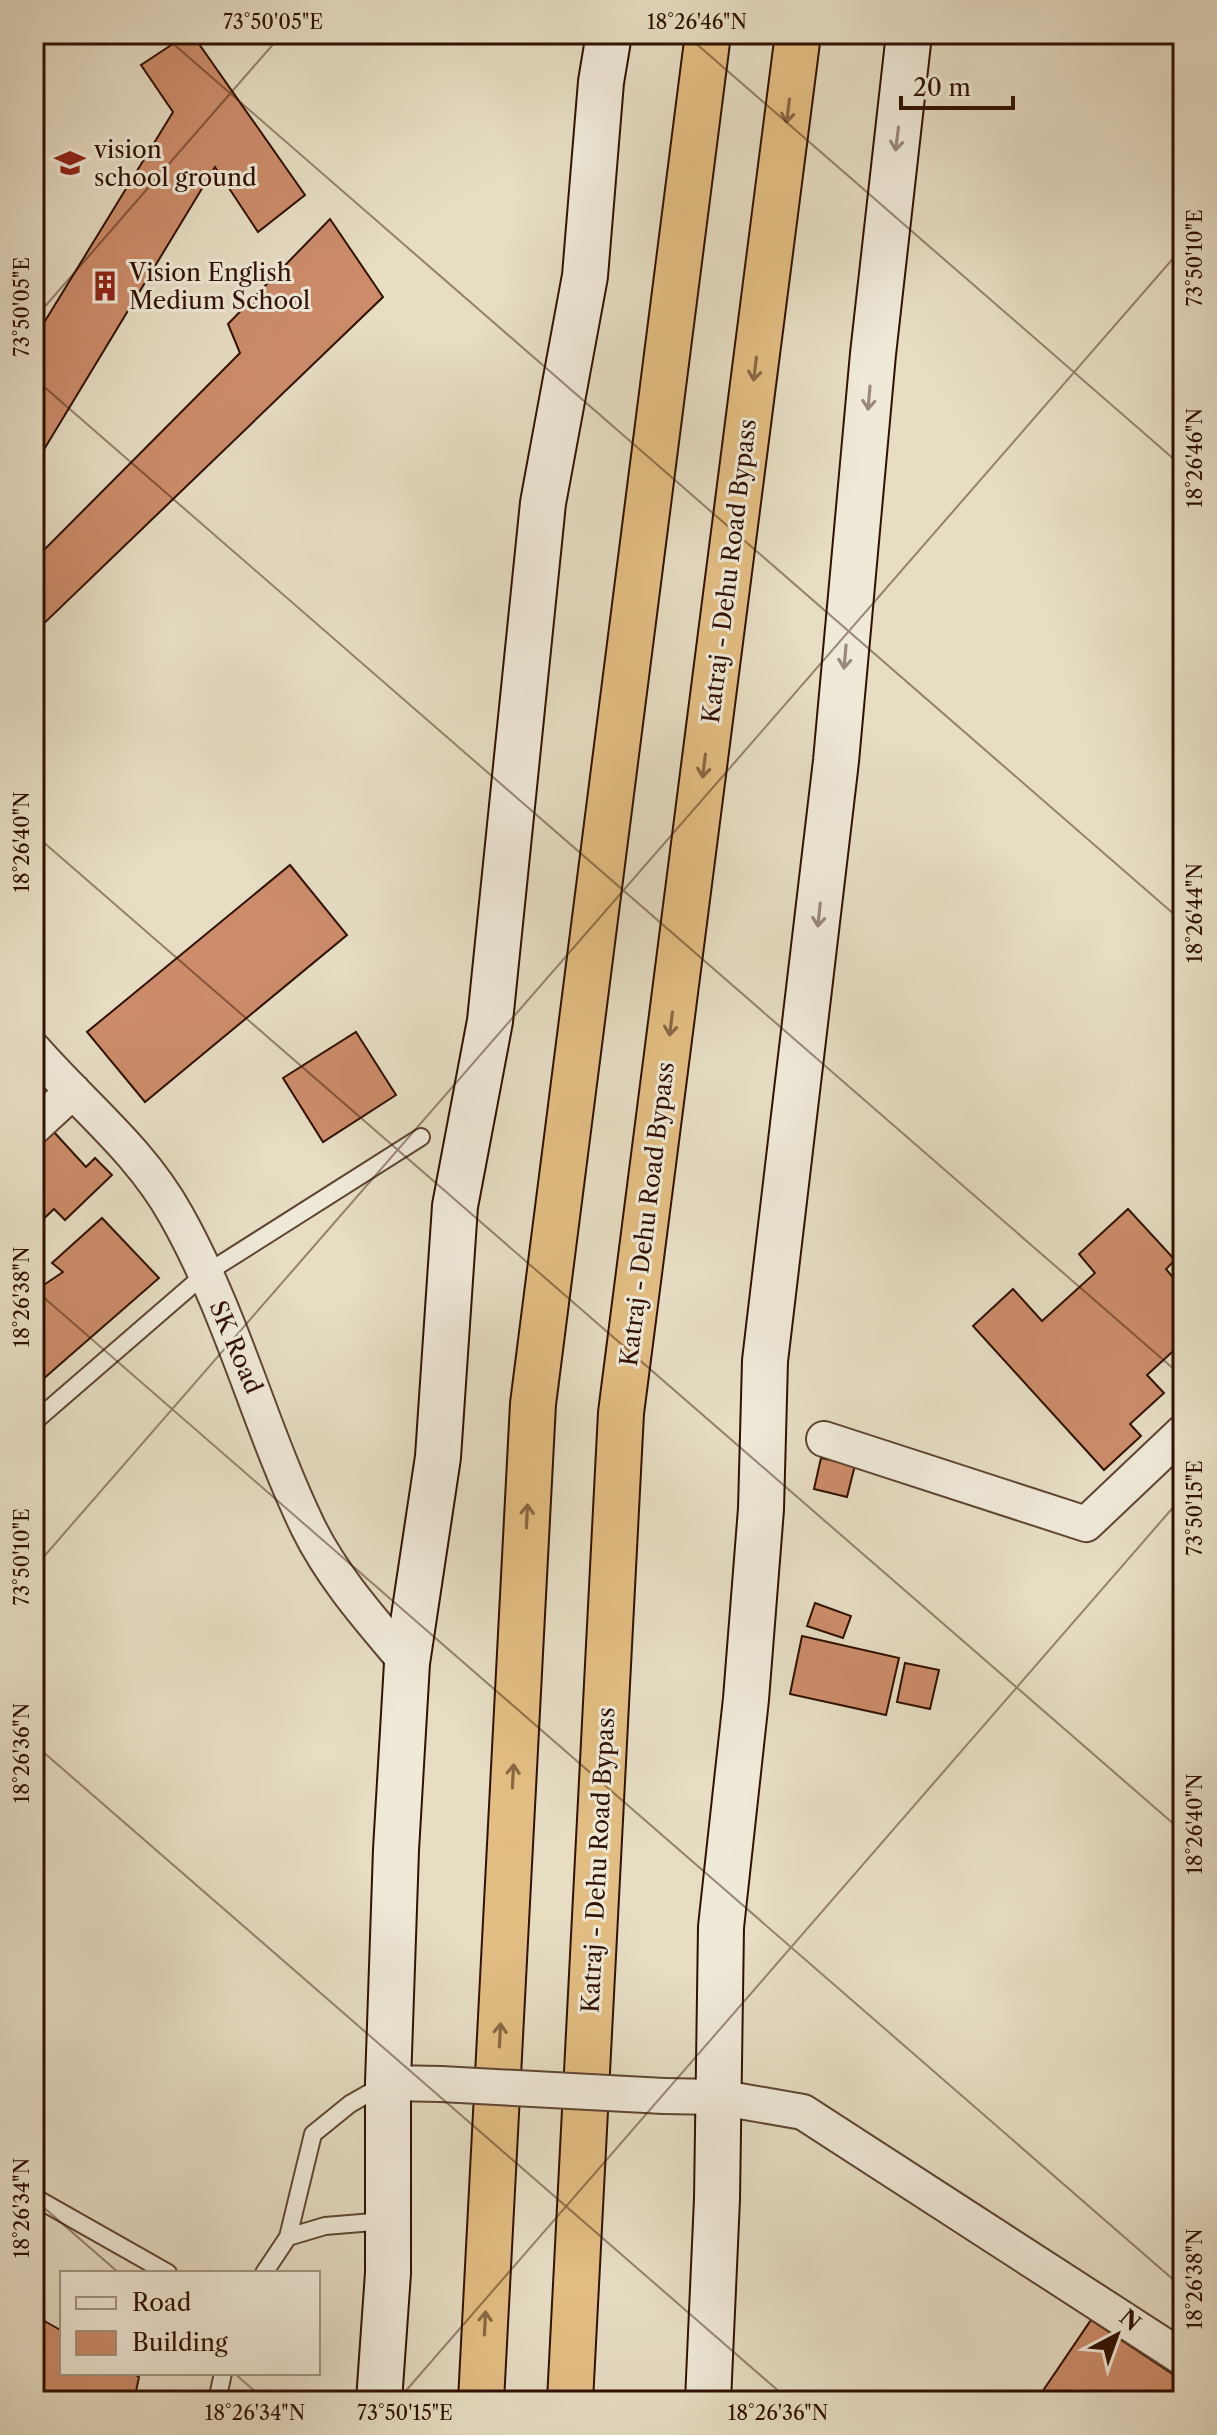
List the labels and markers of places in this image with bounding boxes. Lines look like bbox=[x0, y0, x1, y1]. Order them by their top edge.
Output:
place label: vision school ground bbox=[93, 135, 257, 192]
school or university icon: vision school ground bbox=[53, 146, 87, 180]
place label: Vision English Medium School bbox=[128, 258, 310, 315]
building icon: Vision English Medium School bbox=[88, 269, 122, 303]

